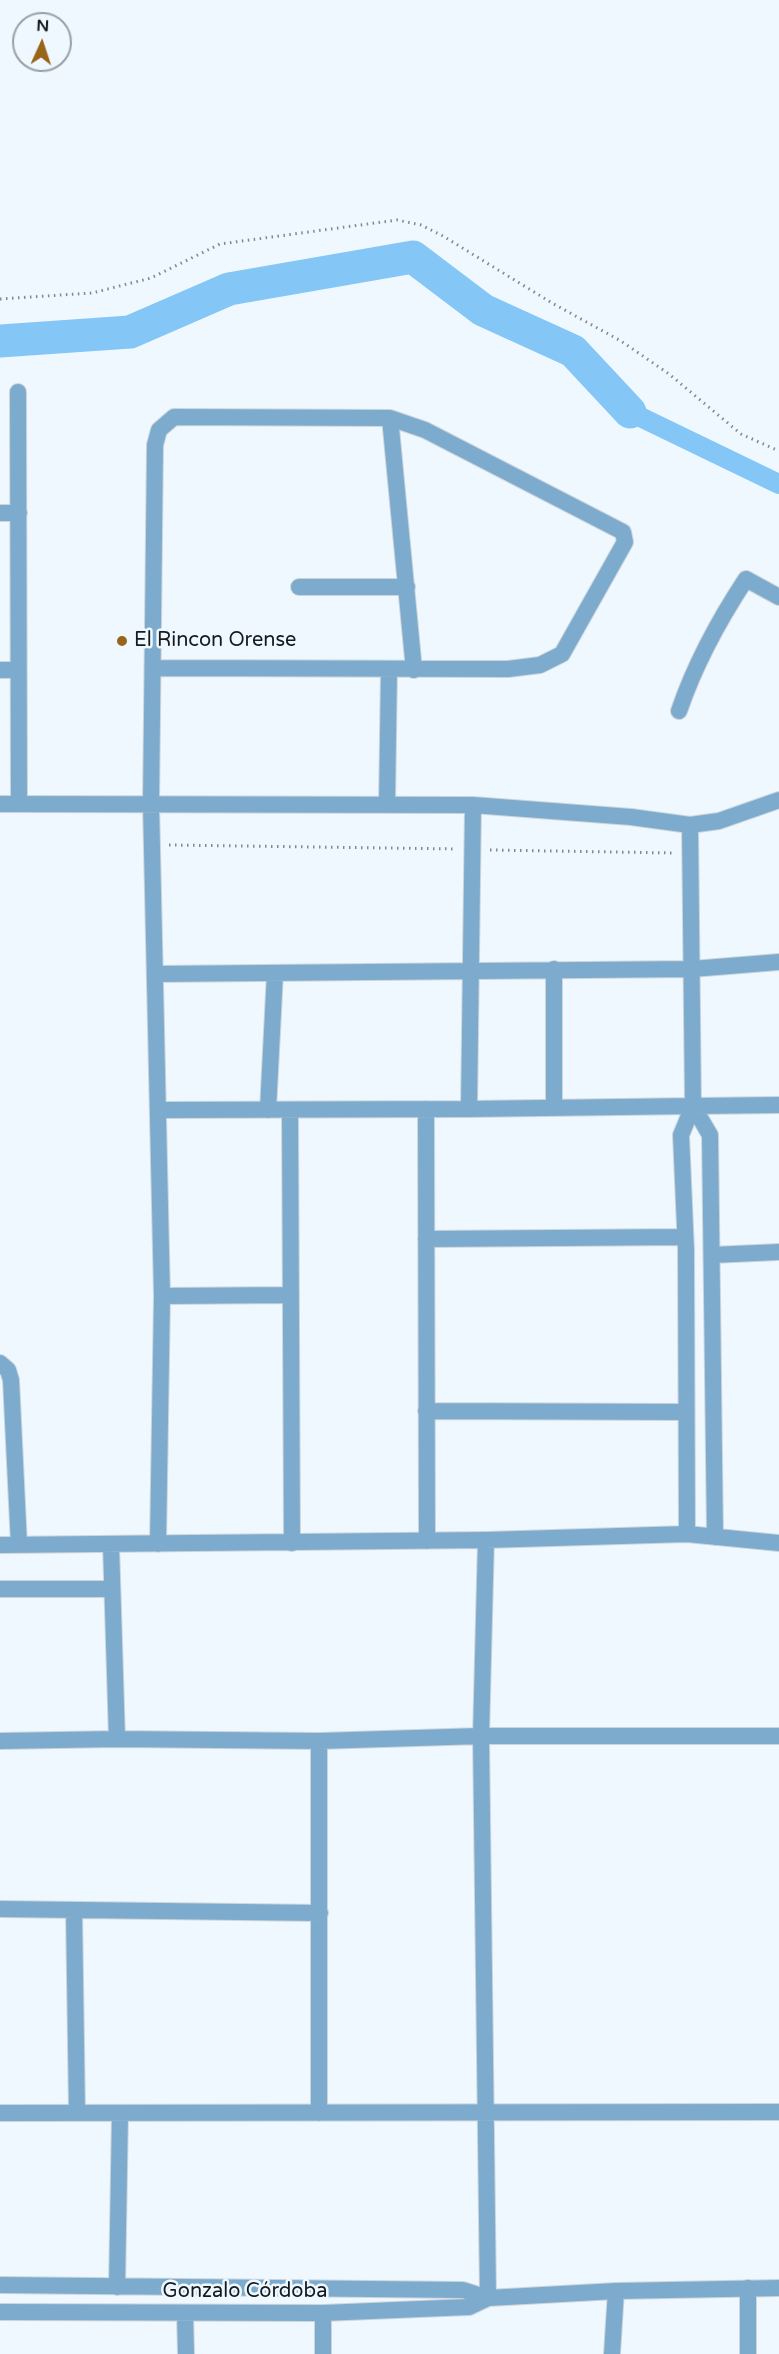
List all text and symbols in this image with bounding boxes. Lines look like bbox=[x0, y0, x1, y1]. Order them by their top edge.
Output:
north arrow bbox=[12, 12, 72, 72]
text: N bbox=[36, 16, 50, 36]
place label: El Rincon Orense bbox=[134, 629, 296, 653]
marker: El Rincon Orense bbox=[115, 634, 129, 648]
street label: Gonzalo Córdoba bbox=[163, 2280, 327, 2304]

